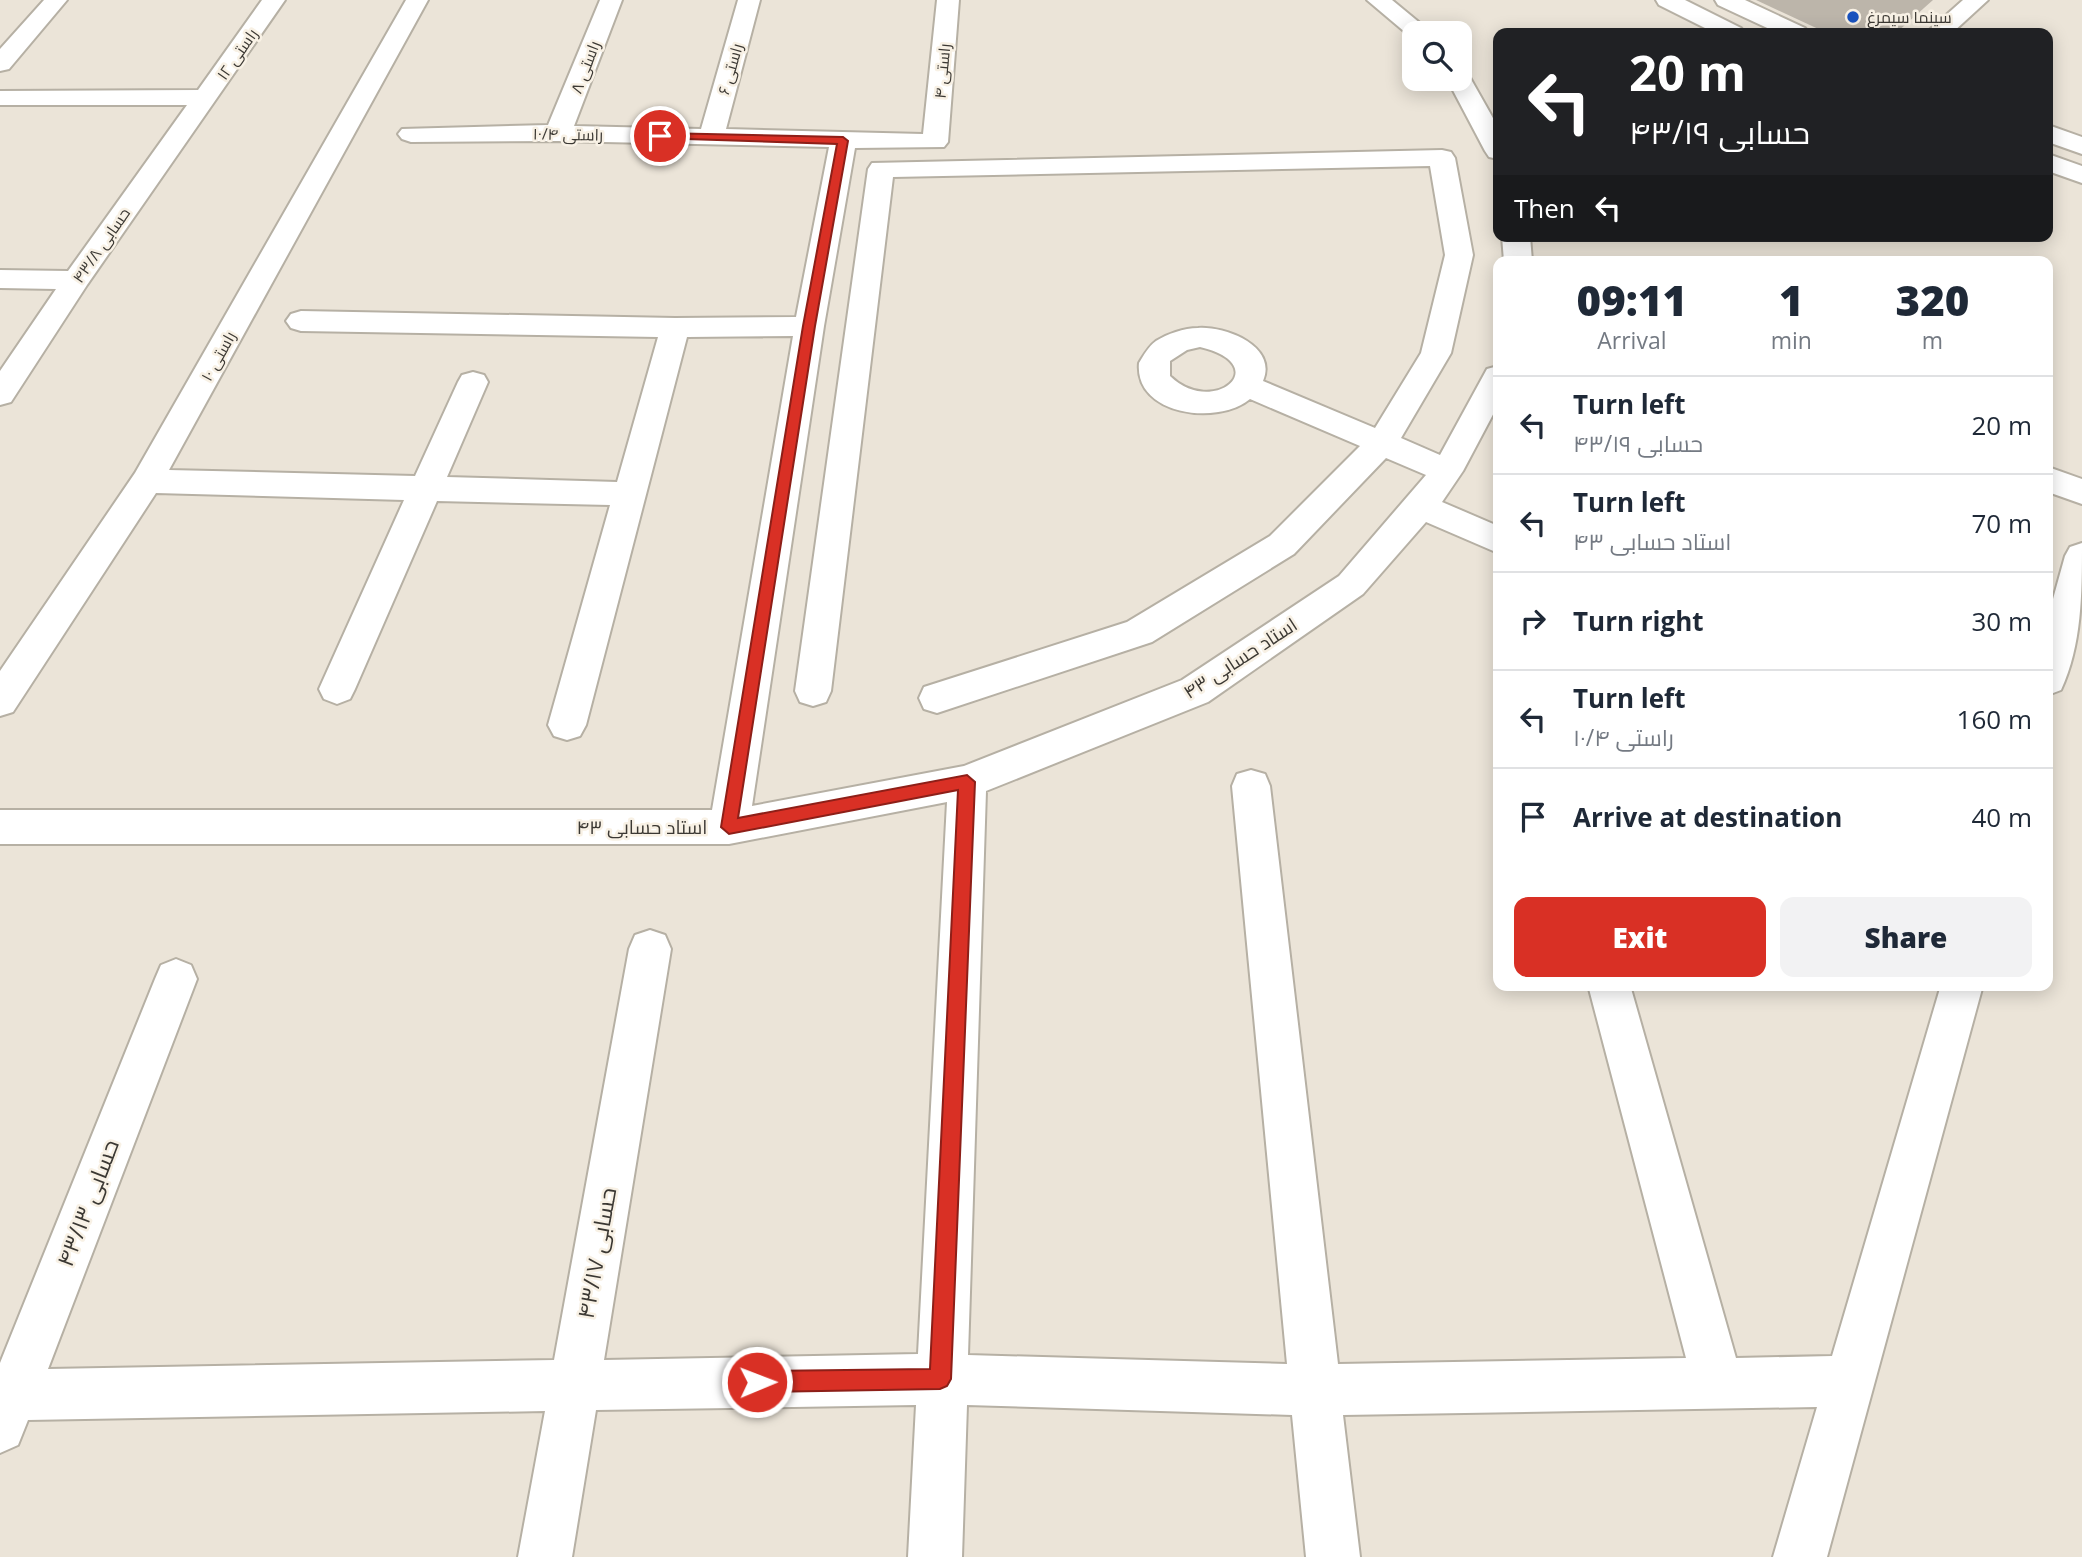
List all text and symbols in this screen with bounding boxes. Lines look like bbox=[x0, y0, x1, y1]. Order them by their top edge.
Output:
place label: سینما سیمرغ bbox=[1867, 6, 1952, 29]
marker: سینما سیمرغ bbox=[1845, 9, 1861, 25]
map controls bbox=[1402, 21, 1472, 91]
button: search bbox=[1402, 21, 1472, 91]
street label: راستی ۱۲ bbox=[211, 24, 263, 84]
street label: راستی ۸ bbox=[565, 38, 605, 96]
text: 20 m bbox=[1629, 39, 1746, 105]
street label: راستی ۶ bbox=[712, 41, 748, 97]
street label: راستی ۴ bbox=[929, 42, 955, 100]
icon: left bbox=[1514, 56, 1605, 147]
pin bbox=[630, 106, 690, 166]
text: حسابی ۴۳/۱۹ bbox=[1629, 110, 1810, 153]
icon: arrive bbox=[641, 117, 679, 155]
street label: راستی ۱۰/۴ bbox=[533, 122, 603, 146]
icon: left bbox=[1589, 189, 1627, 227]
text: Then bbox=[1514, 190, 1575, 226]
street label: حسابی ۴۳/۸ bbox=[67, 203, 135, 287]
text: 09:11 bbox=[1577, 271, 1687, 328]
text: 1 bbox=[1779, 271, 1804, 328]
text: 320 bbox=[1896, 271, 1969, 328]
text: Arrival bbox=[1597, 324, 1667, 356]
text: min bbox=[1771, 324, 1812, 356]
text: m bbox=[1922, 324, 1943, 356]
street label: راستی ۱۰ bbox=[195, 327, 241, 385]
text: Turn left bbox=[1573, 386, 1685, 422]
icon: left bbox=[1514, 406, 1552, 444]
text: 20 m bbox=[1971, 407, 2032, 443]
text: حسابی ۴۳/۱۹ bbox=[1573, 427, 1703, 459]
text: Turn left bbox=[1573, 484, 1685, 520]
icon: left bbox=[1514, 504, 1552, 542]
text: 70 m bbox=[1971, 505, 2032, 541]
text: استاد حسابی ۴۳ bbox=[1573, 525, 1731, 557]
icon: right bbox=[1514, 602, 1552, 640]
text: Turn right bbox=[1573, 603, 1704, 639]
text: 30 m bbox=[1971, 603, 2032, 639]
street label: استاد حسابی ۴۳ bbox=[1178, 611, 1302, 705]
text: Turn left bbox=[1573, 680, 1685, 716]
icon: left bbox=[1514, 700, 1552, 738]
text: 160 m bbox=[1957, 701, 2032, 737]
text: راستی ۱۰/۴ bbox=[1573, 721, 1674, 753]
icon: arrive bbox=[1514, 798, 1552, 836]
text: Arrive at destination bbox=[1573, 799, 1842, 835]
text: 40 m bbox=[1971, 799, 2032, 835]
street label: استاد حسابی ۴۳ bbox=[577, 814, 707, 840]
button: Exit bbox=[1514, 897, 1766, 977]
button: Share bbox=[1780, 897, 2032, 977]
street label: حسابی ۴۳/۱۳ bbox=[48, 1134, 126, 1271]
street label: حسابی ۴۳/۱۷ bbox=[569, 1185, 623, 1321]
position arrow bbox=[720, 1345, 794, 1419]

